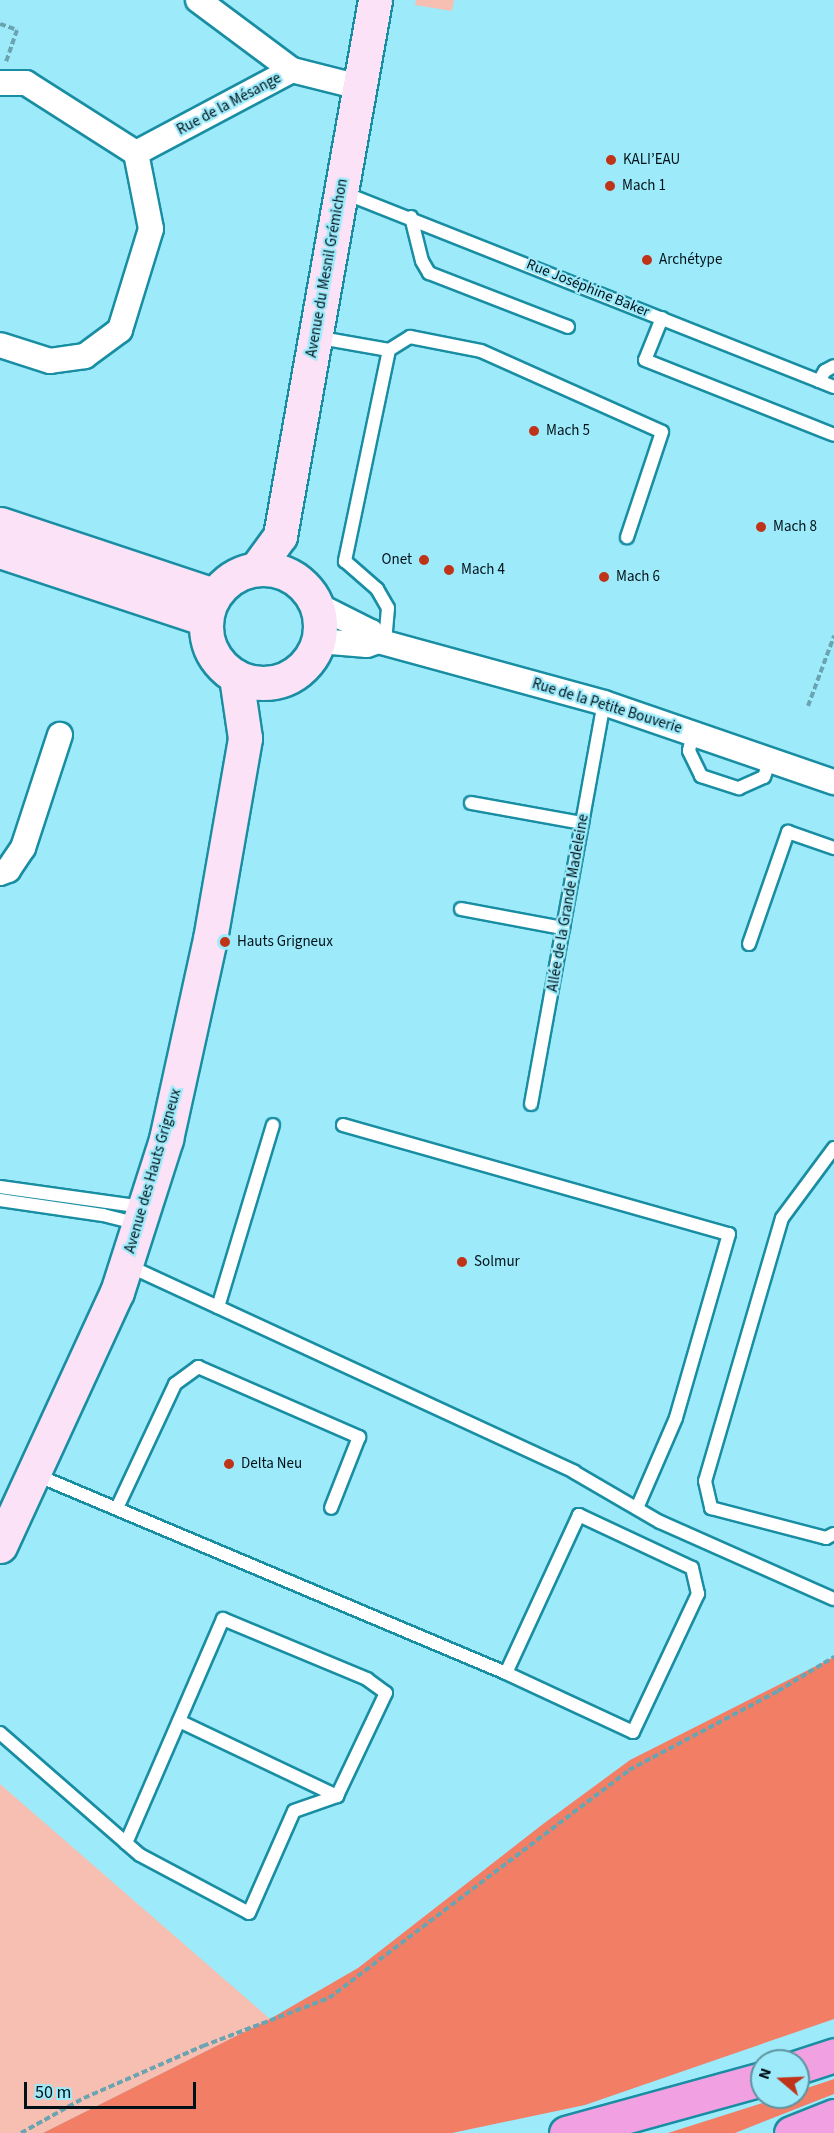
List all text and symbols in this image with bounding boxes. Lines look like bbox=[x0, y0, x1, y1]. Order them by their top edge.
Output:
street label: Rue de la Mésange bbox=[174, 69, 284, 139]
place label: KALI’EAU bbox=[623, 151, 680, 169]
marker: KALI’EAU bbox=[604, 153, 618, 167]
street label: Avenue du Mesnil Grémichon bbox=[302, 177, 352, 359]
place label: Mach 1 bbox=[622, 177, 666, 195]
marker: Mach 1 bbox=[603, 179, 617, 193]
place label: Archétype bbox=[659, 251, 722, 269]
marker: Archétype bbox=[640, 253, 654, 267]
street label: Rue Joséphine Baker bbox=[524, 255, 652, 321]
place label: Mach 5 bbox=[546, 422, 590, 440]
marker: Mach 5 bbox=[527, 424, 541, 438]
place label: Mach 8 bbox=[773, 518, 817, 536]
marker: Mach 8 bbox=[754, 520, 768, 534]
place label: Onet bbox=[381, 551, 412, 569]
marker: Onet bbox=[417, 553, 431, 567]
place label: Mach 4 bbox=[461, 561, 505, 579]
marker: Mach 4 bbox=[442, 563, 456, 577]
place label: Mach 6 bbox=[616, 568, 660, 586]
marker: Mach 6 bbox=[597, 570, 611, 584]
street label: Rue de la Petite Bouverie bbox=[530, 675, 684, 737]
street label: Allée de la Grande Madeleine bbox=[543, 813, 593, 993]
place label: Hauts Grigneux bbox=[237, 933, 333, 951]
marker: Hauts Grigneux bbox=[218, 935, 232, 949]
street label: Avenue des Hauts Grigneux bbox=[121, 1087, 185, 1255]
place label: Solmur bbox=[474, 1253, 520, 1271]
marker: Solmur bbox=[455, 1255, 469, 1269]
place label: Delta Neu bbox=[241, 1455, 302, 1473]
marker: Delta Neu bbox=[222, 1457, 236, 1471]
north arrow bbox=[750, 2049, 810, 2109]
text: N bbox=[753, 2065, 777, 2082]
scale bar bbox=[27, 2070, 200, 2108]
text: 50 m bbox=[35, 2080, 71, 2105]

